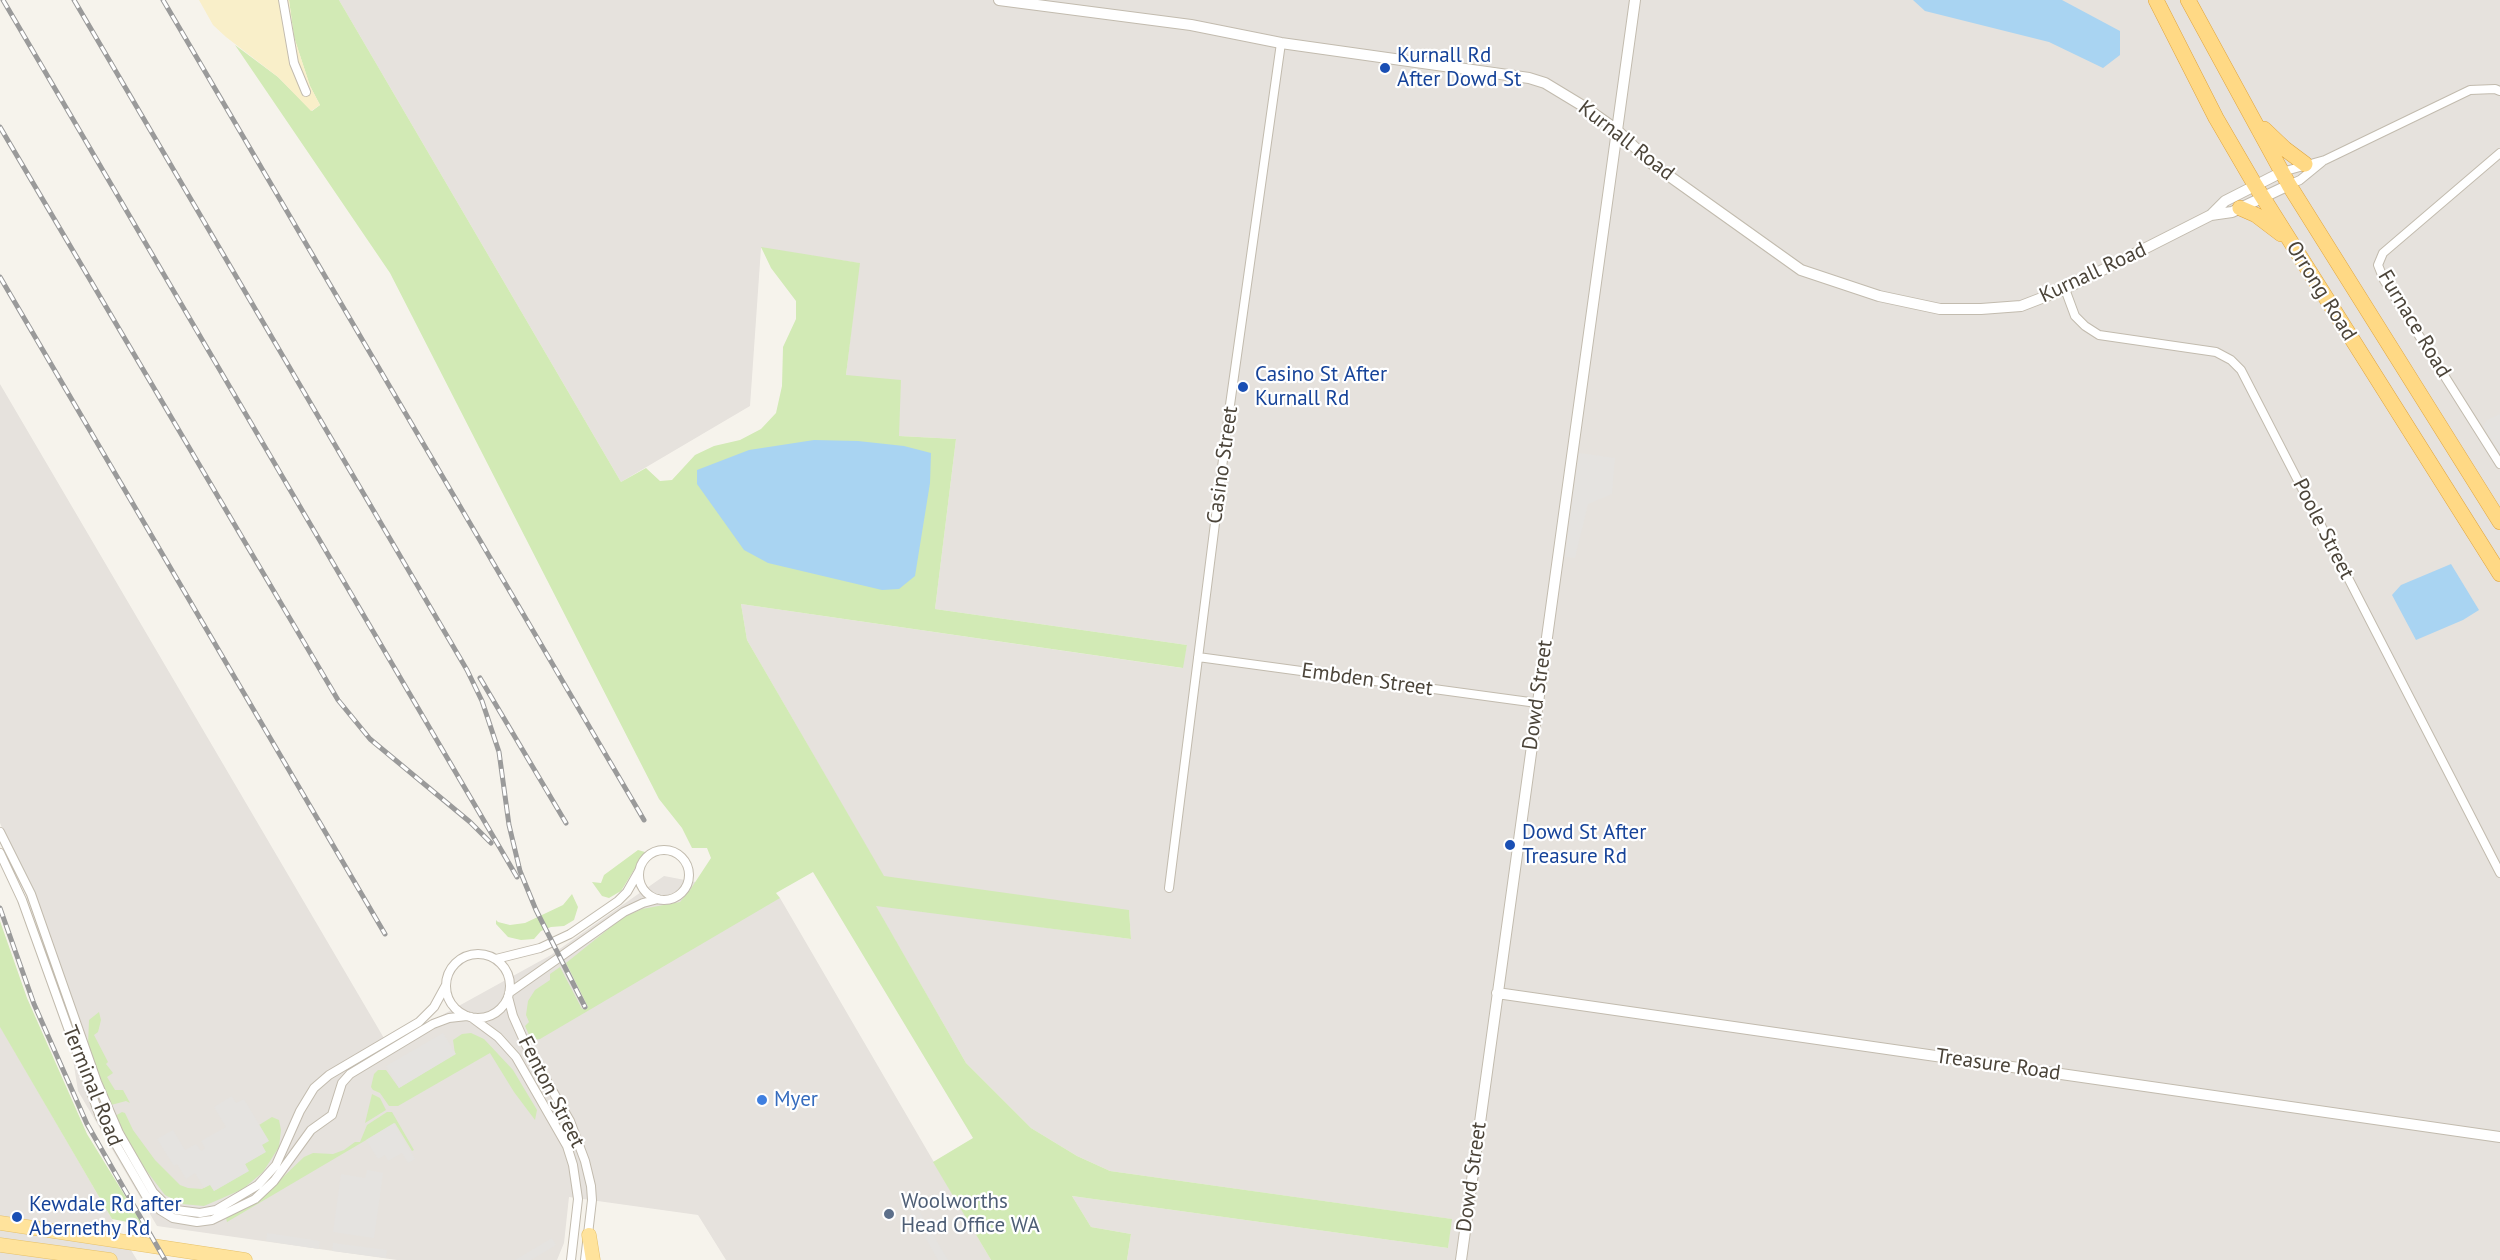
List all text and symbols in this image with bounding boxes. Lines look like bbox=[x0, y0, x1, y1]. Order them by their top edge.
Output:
place label: Kurnall Rd After Dowd St bbox=[1397, 43, 1521, 93]
marker: Kurnall Rd After Dowd St bbox=[1378, 61, 1392, 75]
street label: Kurnall Road bbox=[1573, 96, 1679, 186]
street label: Kurnall Road bbox=[2036, 237, 2150, 309]
street label: Orrong Road bbox=[2280, 237, 2362, 345]
street label: Furnace Road bbox=[2372, 266, 2456, 382]
place label: Casino St After Kurnall Rd bbox=[1255, 362, 1387, 412]
marker: Casino St After Kurnall Rd bbox=[1236, 380, 1250, 394]
street label: Casino Street bbox=[1202, 405, 1244, 525]
street label: Poole Street bbox=[2287, 474, 2359, 584]
street label: Dowd Street bbox=[1518, 638, 1558, 752]
street label: Embden Street bbox=[1300, 658, 1434, 702]
place label: Dowd St After Treasure Rd bbox=[1522, 820, 1646, 870]
marker: Dowd St After Treasure Rd bbox=[1503, 838, 1517, 852]
street label: Terminal Road bbox=[56, 1022, 128, 1150]
street label: Fenton Street bbox=[512, 1032, 590, 1152]
street label: Treasure Road bbox=[1934, 1044, 2062, 1086]
place label: Myer bbox=[774, 1087, 818, 1113]
marker: Myer bbox=[755, 1093, 769, 1107]
street label: Dowd Street bbox=[1452, 1120, 1492, 1234]
place label: Woolworths Head Office WA bbox=[901, 1189, 1040, 1239]
place label: Kewdale Rd after Abernethy Rd bbox=[29, 1192, 182, 1242]
marker: Woolworths Head Office WA bbox=[882, 1207, 896, 1221]
marker: Kewdale Rd after Abernethy Rd bbox=[10, 1210, 24, 1224]

